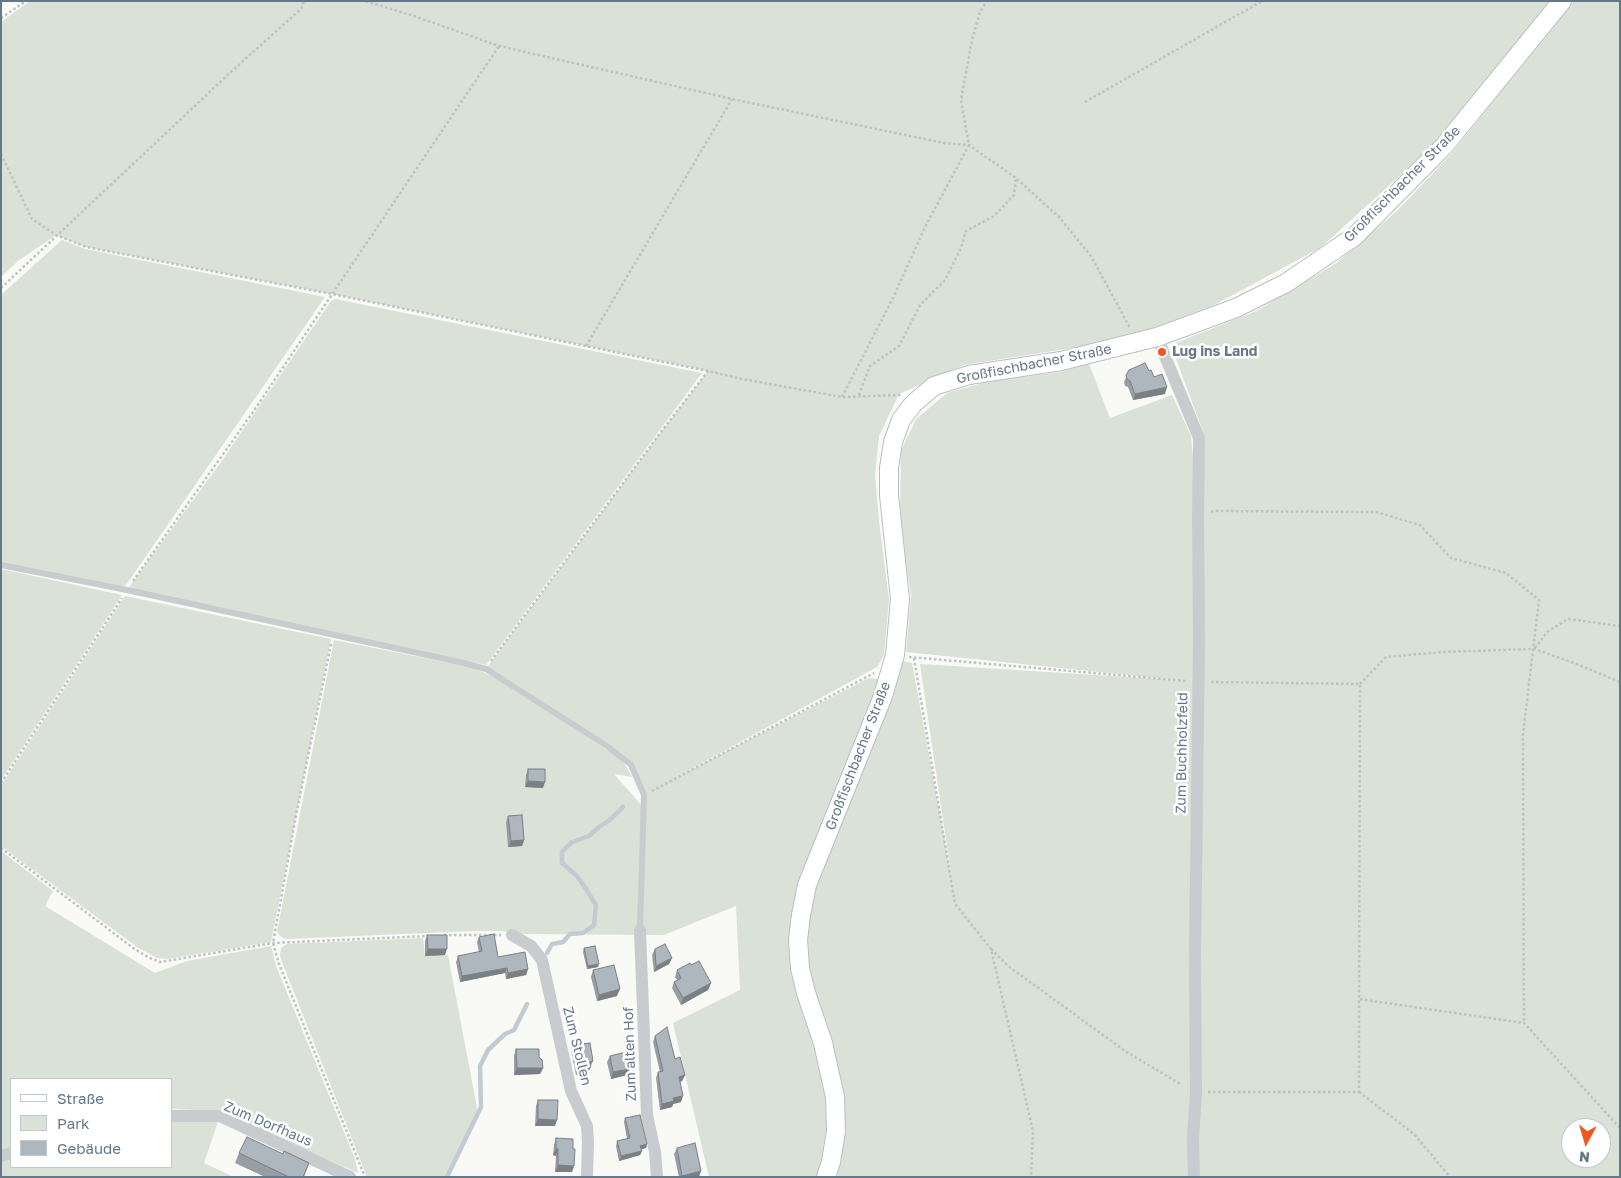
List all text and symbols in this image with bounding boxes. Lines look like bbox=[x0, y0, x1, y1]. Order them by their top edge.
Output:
street label: Großfischbacher Straße bbox=[1340, 122, 1464, 246]
street label: Großfischbacher Straße bbox=[955, 341, 1113, 387]
place label: Lug ins Land bbox=[1172, 344, 1257, 360]
marker: Lug ins Land bbox=[1156, 346, 1168, 358]
street label: Großfischbacher Straße bbox=[822, 679, 894, 833]
street label: Zum Buchholzfeld bbox=[1173, 692, 1191, 814]
street label: Zum Stollen bbox=[559, 1005, 595, 1087]
street label: Zum alten Hof bbox=[620, 1007, 640, 1101]
legend bbox=[10, 1078, 172, 1168]
text: Straße bbox=[57, 1089, 104, 1107]
street label: Zum Dorfhaus bbox=[221, 1098, 315, 1150]
text: Park bbox=[57, 1114, 89, 1132]
north arrow bbox=[1561, 1118, 1611, 1168]
text: Gebäude bbox=[57, 1139, 121, 1157]
text: N bbox=[1578, 1148, 1591, 1166]

